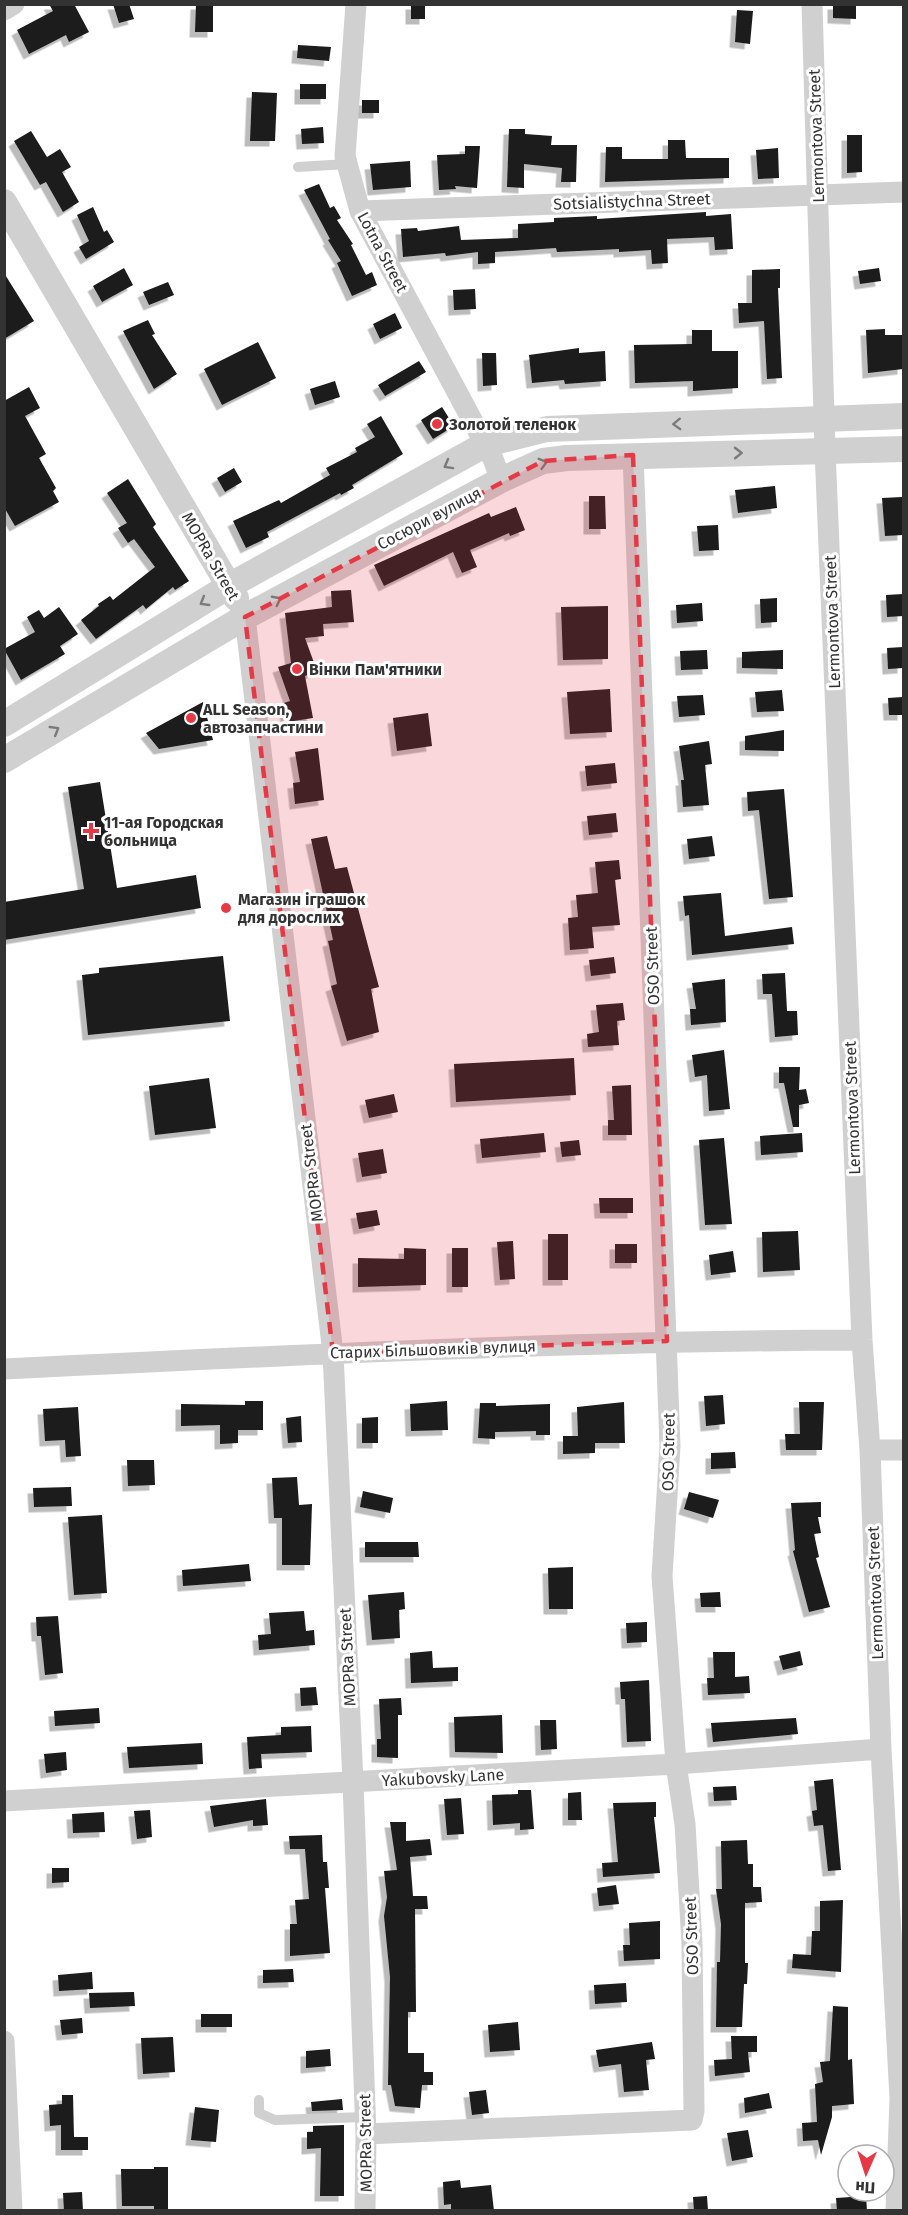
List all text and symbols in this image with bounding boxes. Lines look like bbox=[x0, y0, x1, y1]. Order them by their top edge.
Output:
street label: Lermontova Street bbox=[805, 69, 828, 203]
street label: Sotsialistychna Street bbox=[553, 189, 711, 214]
street label: Lotna Street bbox=[353, 209, 412, 296]
place label: Золотой теленок bbox=[448, 415, 576, 434]
marker: Золотой теленок bbox=[430, 417, 444, 431]
one-way arrow bbox=[673, 417, 682, 430]
one-way arrow bbox=[733, 446, 742, 459]
one-way arrow bbox=[538, 457, 548, 470]
one-way arrow bbox=[443, 458, 454, 469]
street label: Сосюри вулиця bbox=[374, 483, 484, 554]
street label: MOPRa Street bbox=[178, 509, 244, 604]
street label: Lermontova Street bbox=[821, 555, 844, 689]
one-way arrow bbox=[200, 594, 210, 606]
one-way arrow bbox=[271, 595, 282, 607]
place label: Вінки Пам'ятники bbox=[309, 660, 442, 679]
marker: Вінки Пам'ятники bbox=[290, 662, 304, 676]
place label: ALL Season, автозапчастини bbox=[202, 700, 323, 737]
marker: ALL Season, автозапчастини bbox=[184, 711, 198, 725]
one-way arrow bbox=[49, 726, 59, 738]
place label: 11-ая Городская больница bbox=[104, 813, 224, 850]
marker: 11-ая Городская больница bbox=[82, 822, 100, 840]
place label: Магазин іграшок для дорослих bbox=[238, 890, 365, 927]
marker: Магазин іграшок для дорослих bbox=[219, 901, 233, 915]
street label: OSO Street bbox=[642, 926, 663, 1006]
street label: Lermontova Street bbox=[841, 1041, 864, 1175]
street label: MOPRa Street bbox=[296, 1123, 327, 1223]
street label: Старих Більшовиків вулиця bbox=[330, 1336, 536, 1363]
street label: OSO Street bbox=[658, 1412, 679, 1491]
street label: Lermontova Street bbox=[864, 1526, 887, 1660]
street label: MOPRa Street bbox=[335, 1607, 360, 1707]
street label: Yakubovsky Lane bbox=[381, 1765, 505, 1790]
street label: OSO Street bbox=[681, 1896, 702, 1976]
street label: MOPRa Street bbox=[355, 2093, 376, 2192]
north arrow bbox=[836, 2143, 896, 2203]
text: Пн bbox=[855, 2177, 876, 2197]

